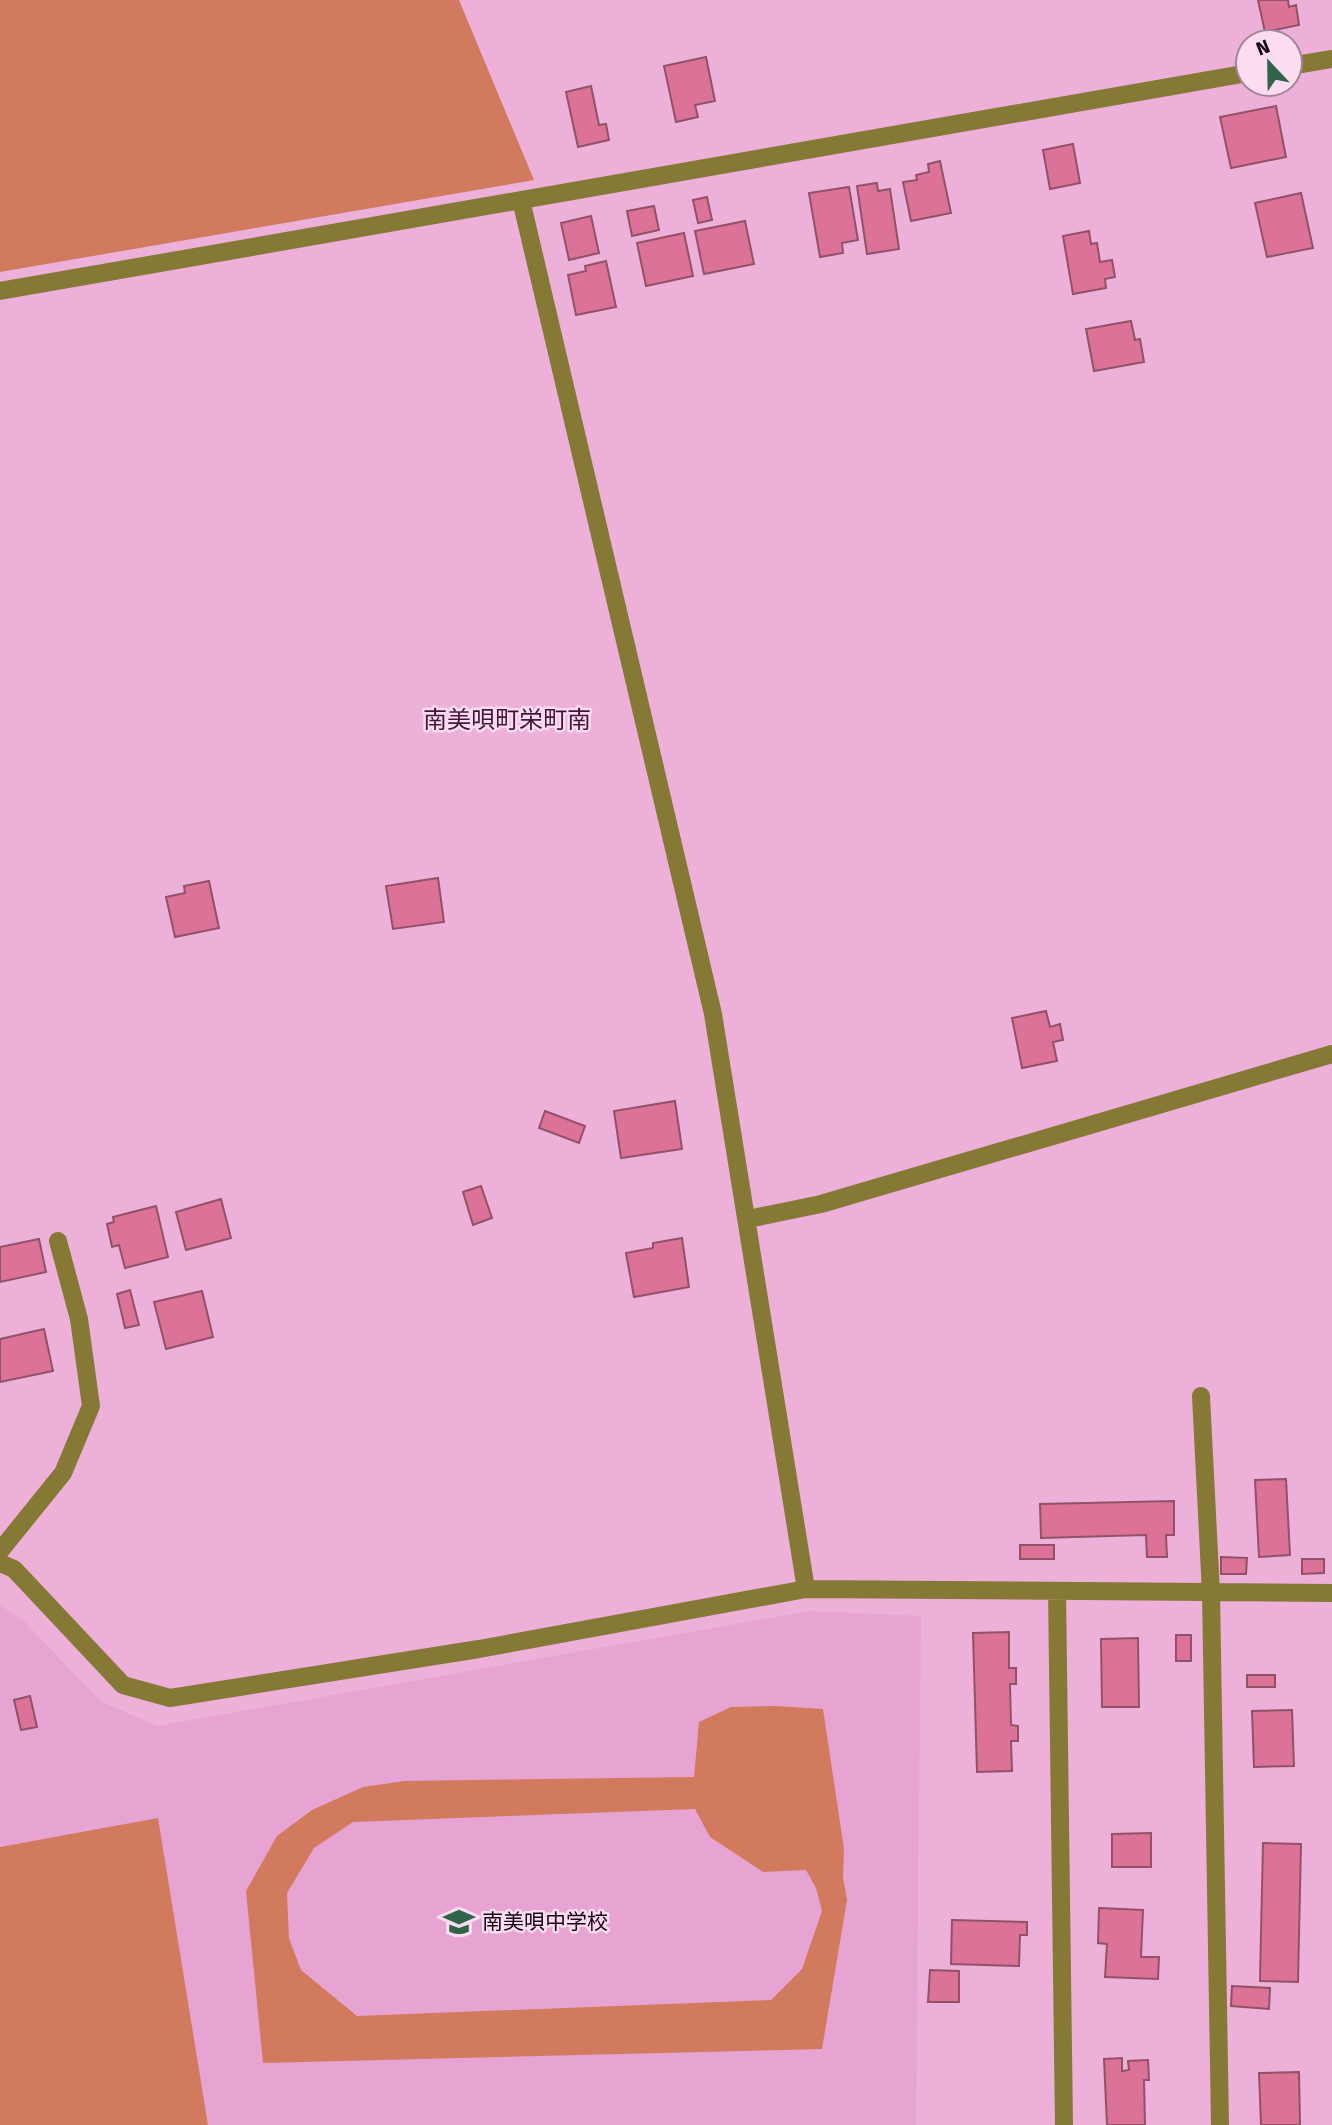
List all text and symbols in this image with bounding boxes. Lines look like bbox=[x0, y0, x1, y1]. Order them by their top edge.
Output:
north arrow bbox=[1234, 28, 1304, 98]
text: N bbox=[1253, 35, 1273, 61]
district label: 南美唄町栄町南 bbox=[423, 706, 591, 734]
school or university icon: 南美唄中学校 bbox=[442, 1905, 476, 1939]
place label: 南美唄中学校 bbox=[482, 1909, 608, 1935]

